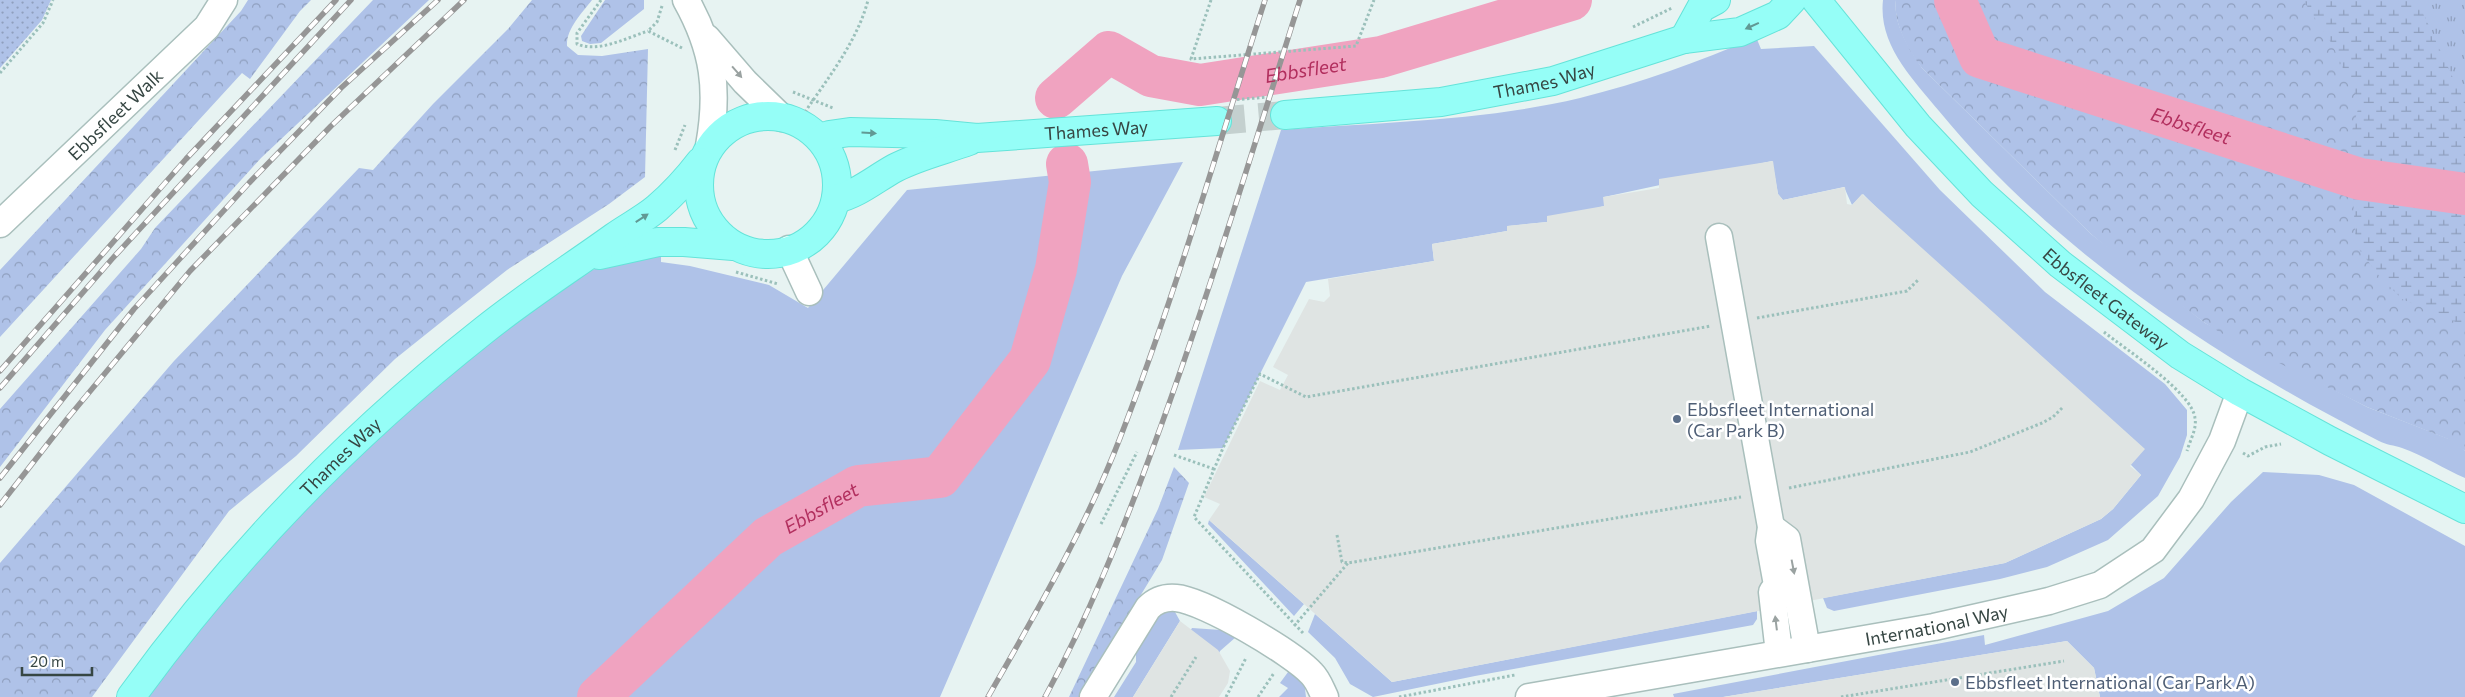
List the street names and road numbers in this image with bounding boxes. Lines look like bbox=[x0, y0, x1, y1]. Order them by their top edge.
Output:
street label: Thames Way bbox=[1491, 57, 1598, 103]
street label: Ebbsfleet Walk bbox=[63, 64, 167, 165]
street label: Thames Way bbox=[1043, 115, 1149, 144]
street label: Ebbsfleet Gateway bbox=[2039, 243, 2174, 354]
street label: Thames Way bbox=[295, 413, 385, 501]
street label: International Way bbox=[1863, 600, 2010, 650]

